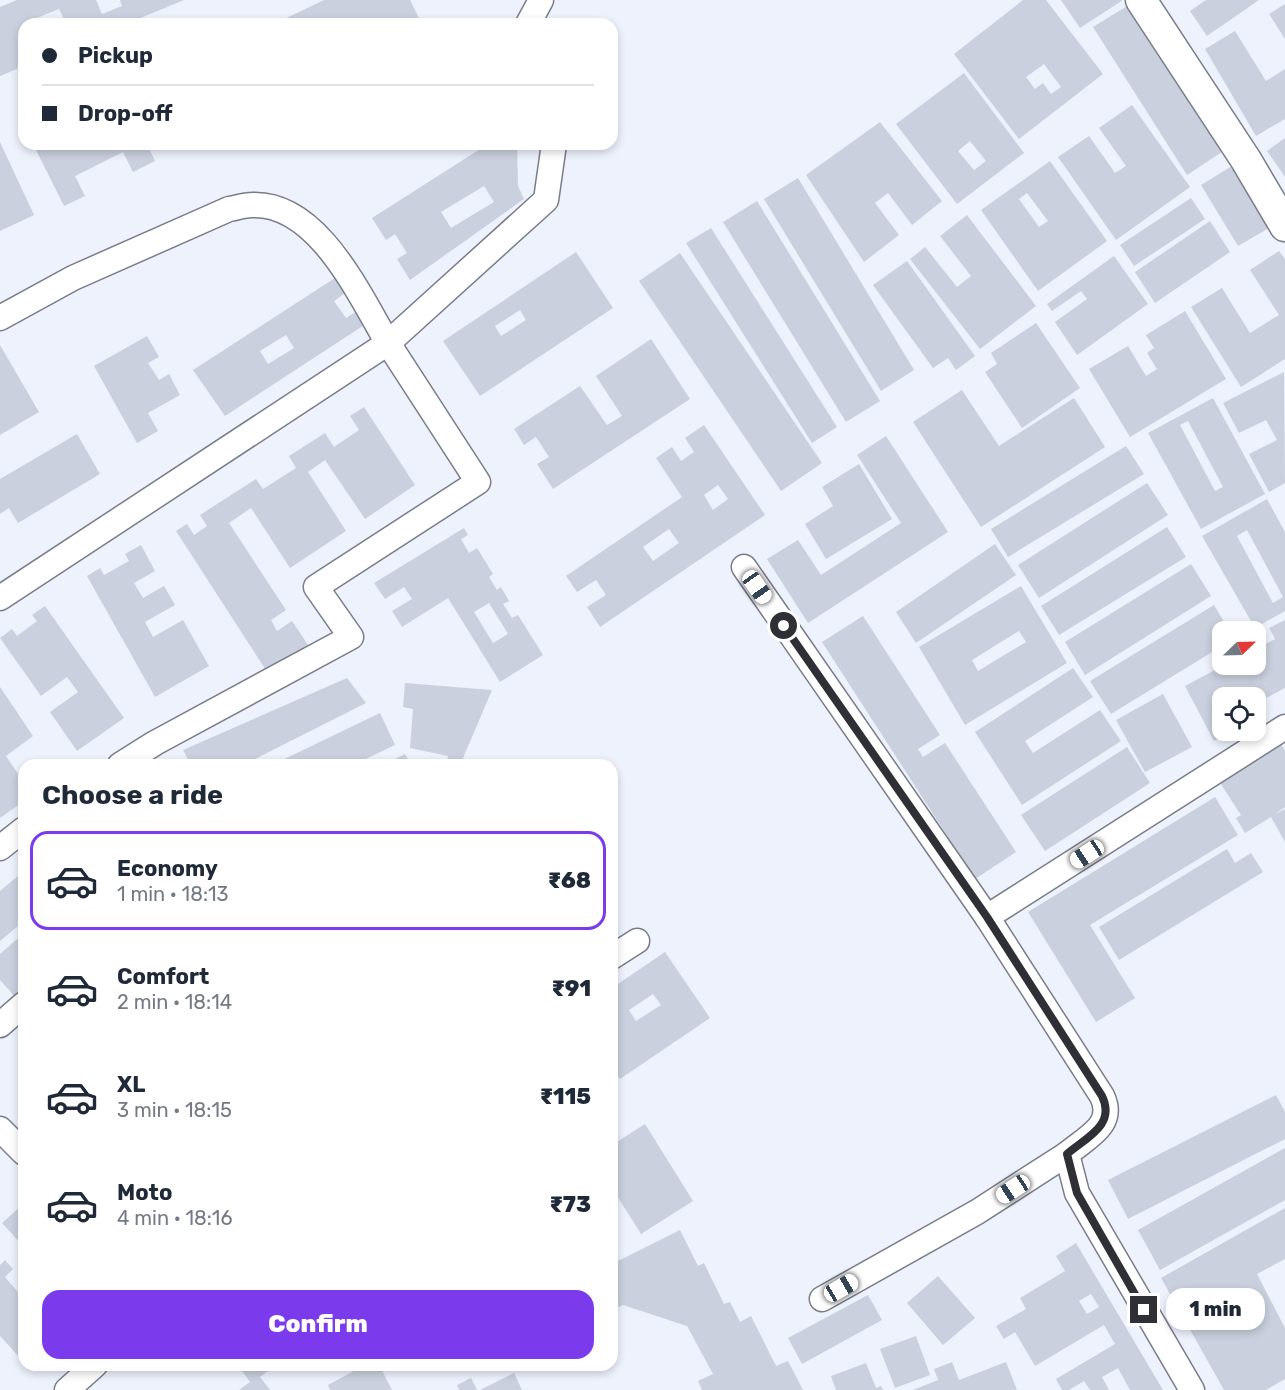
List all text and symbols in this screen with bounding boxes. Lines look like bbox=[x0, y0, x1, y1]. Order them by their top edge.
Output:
text: Pickup bbox=[78, 42, 153, 69]
text: Drop-off bbox=[78, 100, 173, 127]
car bbox=[739, 567, 775, 607]
route start bbox=[770, 612, 797, 639]
north arrow bbox=[1212, 621, 1266, 675]
map controls bbox=[1212, 621, 1266, 741]
button: locate bbox=[1212, 687, 1266, 741]
text: Choose a ride bbox=[42, 779, 223, 811]
car bbox=[1067, 837, 1107, 871]
icon: car bbox=[45, 854, 99, 908]
text: Economy bbox=[117, 855, 218, 882]
text: ₹68 bbox=[548, 867, 591, 894]
text: 1 min · 18:13 bbox=[117, 882, 229, 906]
icon: car bbox=[45, 962, 99, 1016]
text: Comfort bbox=[117, 963, 209, 990]
text: ₹91 bbox=[552, 975, 591, 1002]
text: 2 min · 18:14 bbox=[117, 990, 232, 1014]
icon: car bbox=[45, 1070, 99, 1124]
text: XL bbox=[117, 1071, 145, 1098]
text: ₹115 bbox=[540, 1083, 591, 1110]
text: 3 min · 18:15 bbox=[117, 1098, 232, 1122]
car bbox=[993, 1172, 1033, 1206]
icon: car bbox=[45, 1178, 99, 1232]
text: Moto bbox=[117, 1179, 172, 1206]
text: ₹73 bbox=[549, 1191, 591, 1218]
text: 4 min · 18:16 bbox=[117, 1206, 232, 1230]
car bbox=[821, 1271, 861, 1305]
callout: 1 min bbox=[1165, 1289, 1264, 1331]
button: Confirm bbox=[42, 1290, 594, 1359]
route end bbox=[1130, 1296, 1157, 1323]
text: 1 min bbox=[1189, 1297, 1242, 1321]

